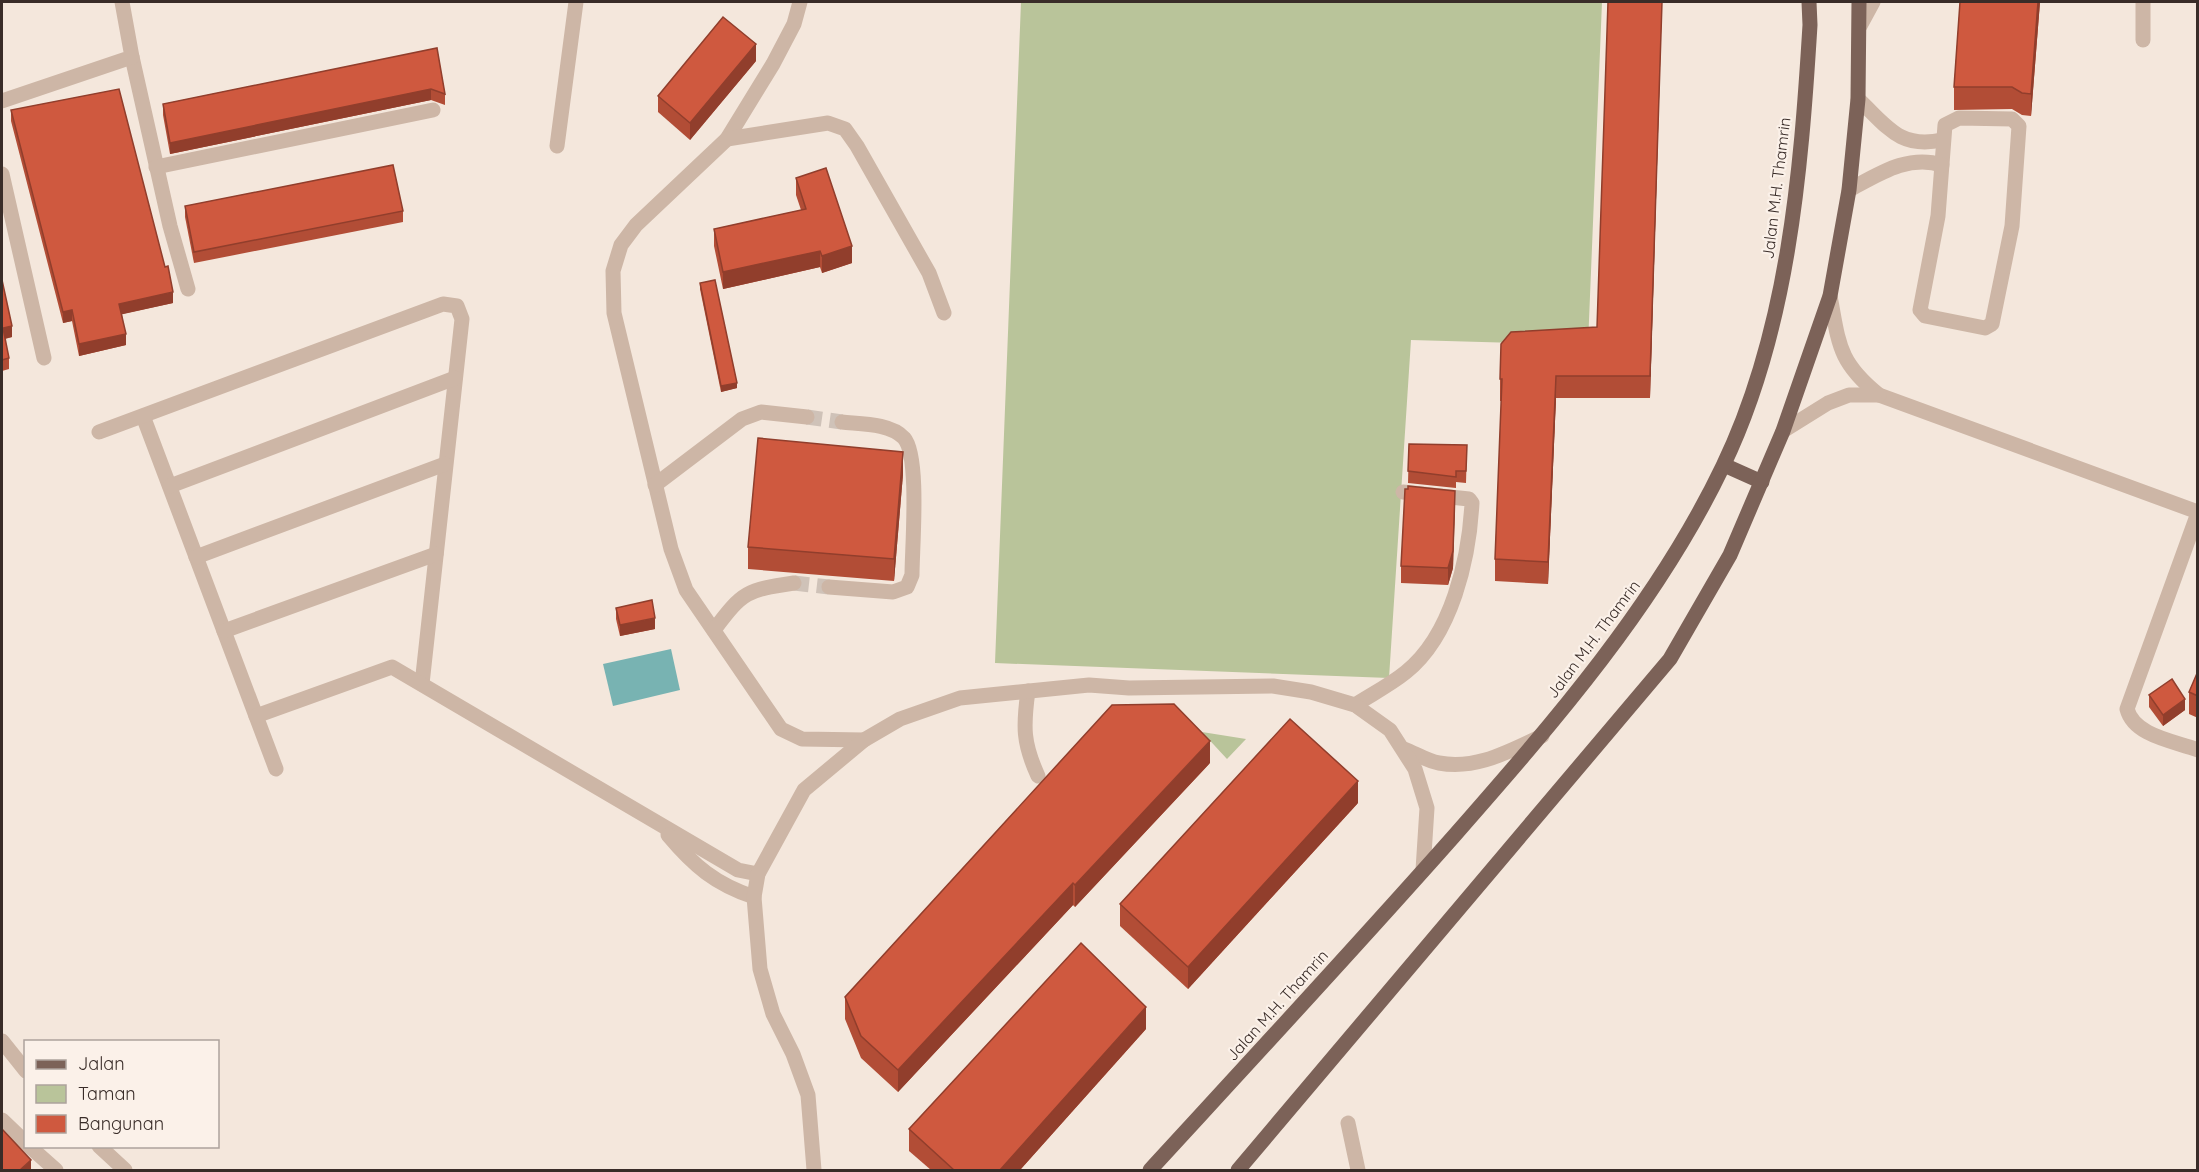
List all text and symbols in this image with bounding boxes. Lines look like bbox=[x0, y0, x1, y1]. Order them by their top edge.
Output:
street label: Jalan M.H. Thamrin bbox=[1757, 116, 1795, 260]
street label: Jalan M.H. Thamrin bbox=[1542, 576, 1644, 702]
street label: Jalan M.H. Thamrin bbox=[1222, 945, 1332, 1065]
legend bbox=[24, 1040, 219, 1148]
text: Jalan bbox=[78, 1052, 125, 1075]
text: Taman bbox=[78, 1082, 136, 1105]
text: Bangunan bbox=[78, 1112, 164, 1135]

